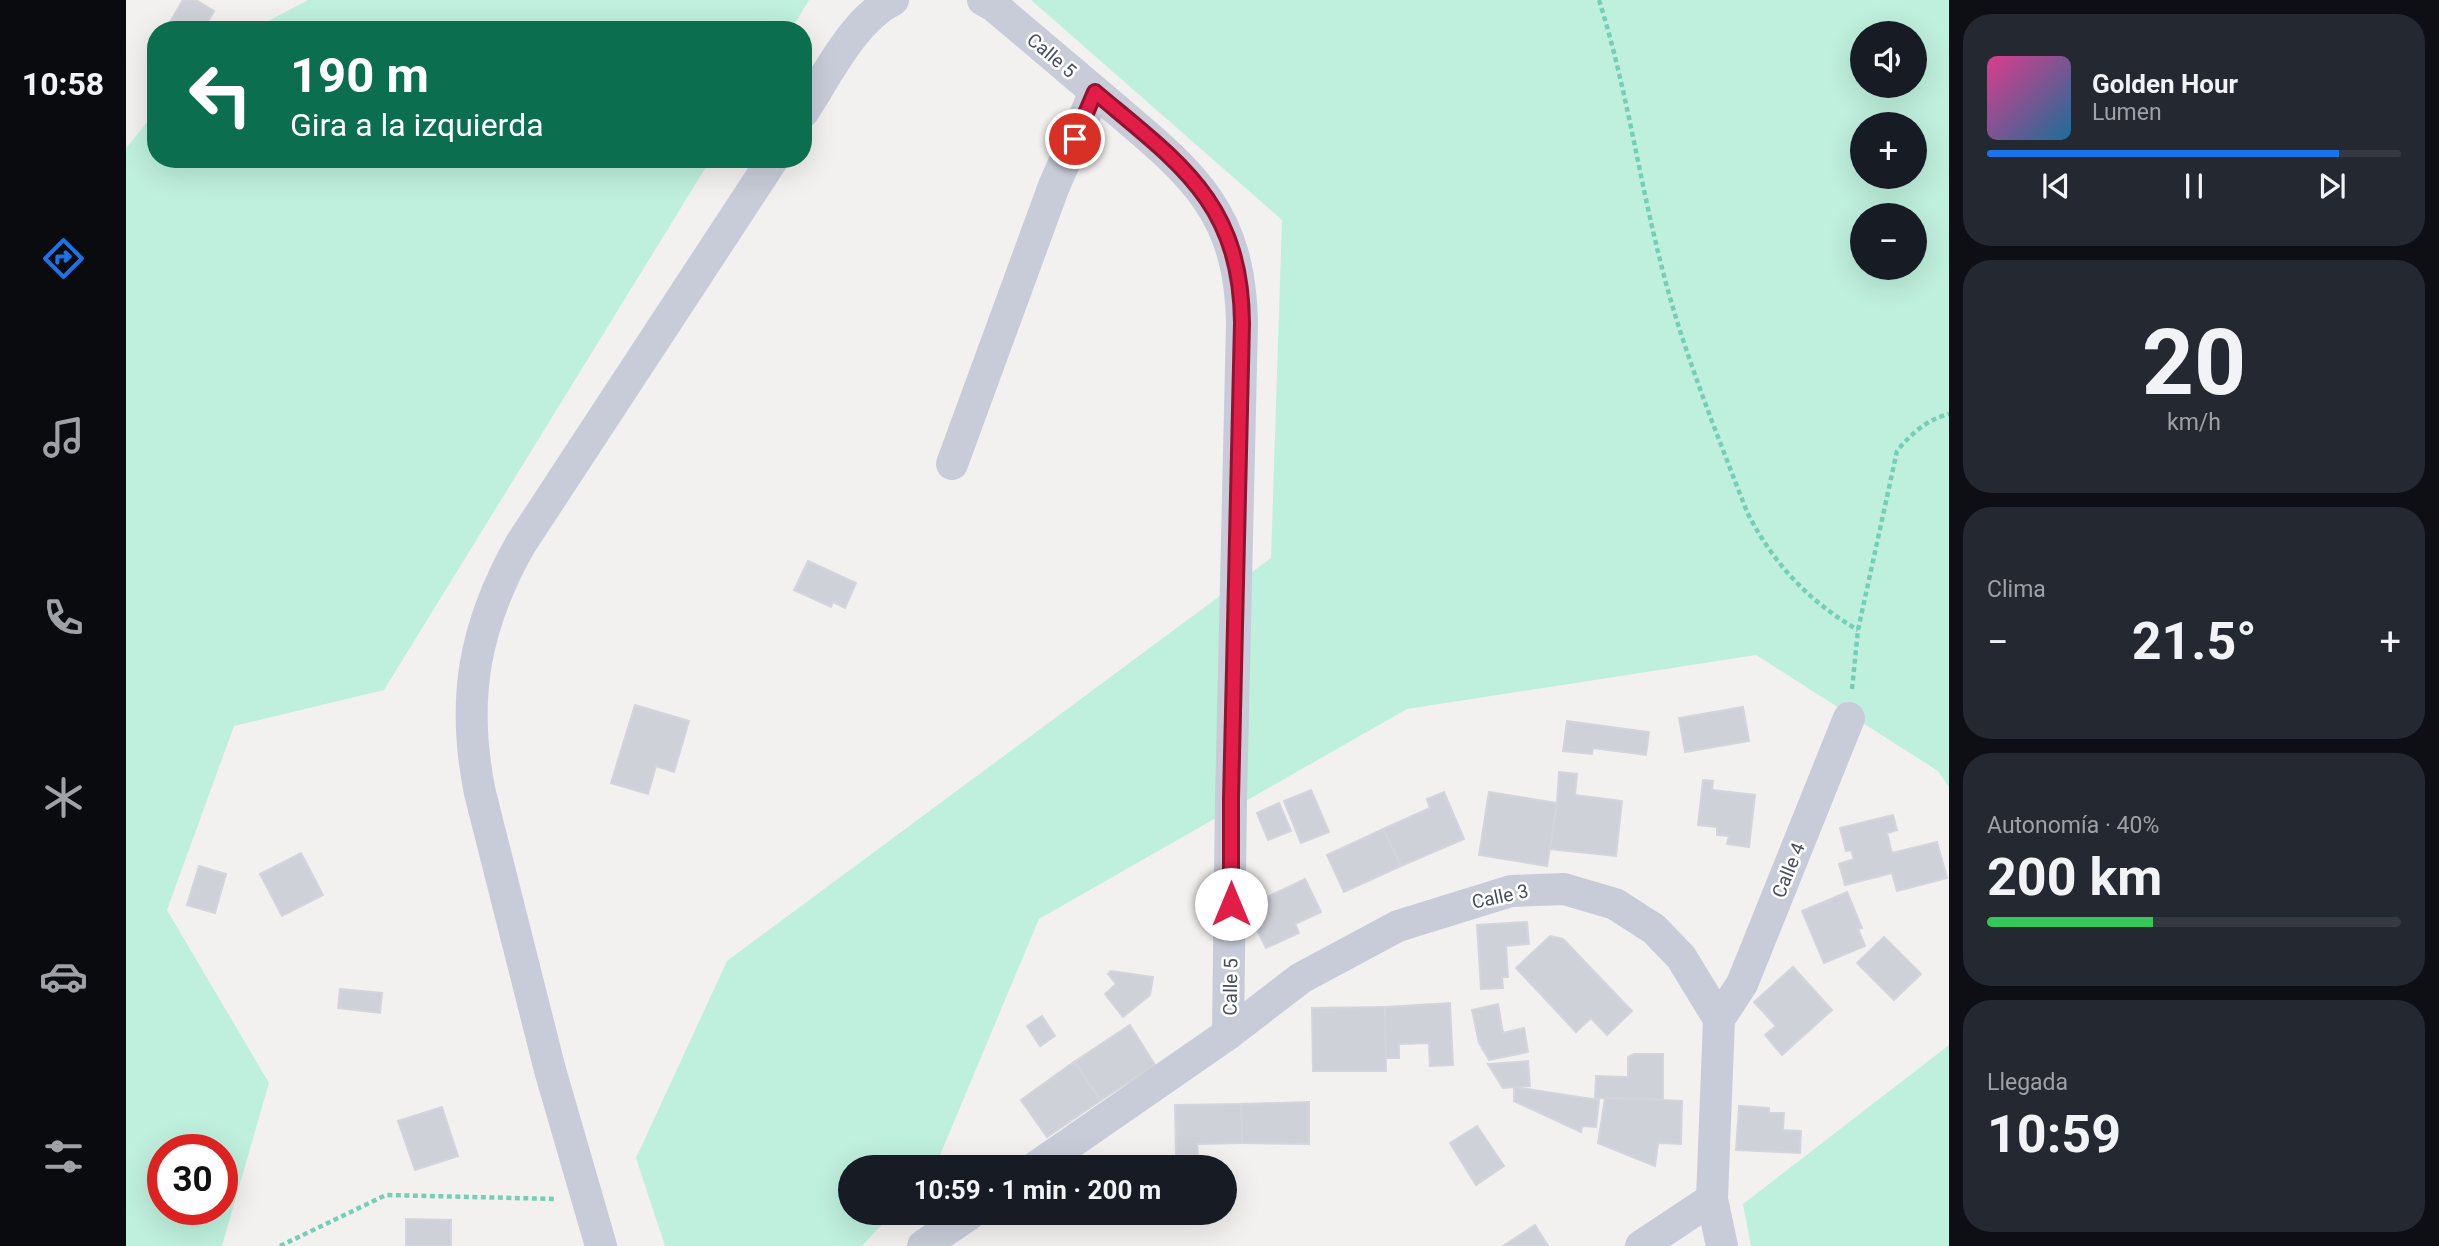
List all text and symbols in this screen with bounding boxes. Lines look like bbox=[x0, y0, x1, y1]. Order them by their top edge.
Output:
map controls bbox=[1850, 21, 1927, 280]
button: sound bbox=[1850, 21, 1927, 98]
street label: Calle 5 bbox=[1022, 28, 1081, 83]
text: 190 m bbox=[290, 47, 429, 104]
icon: left bbox=[175, 49, 266, 140]
text: 10:58 bbox=[22, 65, 104, 103]
text: Golden Hour bbox=[2092, 69, 2238, 99]
text: Lumen bbox=[2092, 99, 2162, 126]
text: Gira a la izquierda bbox=[290, 106, 544, 144]
pin bbox=[1045, 109, 1105, 169]
button: + bbox=[1850, 112, 1927, 189]
icon: arrive bbox=[1056, 120, 1094, 158]
icon: previous bbox=[2037, 167, 2075, 205]
icon: pause bbox=[2175, 167, 2213, 205]
icon: next bbox=[2313, 167, 2351, 205]
button: − bbox=[1850, 203, 1927, 280]
icon: directions bbox=[39, 234, 88, 283]
text: 20 bbox=[2142, 310, 2246, 416]
text: km/h bbox=[2167, 409, 2221, 436]
icon: music bbox=[39, 413, 88, 462]
text: Clima bbox=[1987, 576, 2046, 603]
icon: phone bbox=[39, 593, 88, 642]
text: 21.5° bbox=[2132, 611, 2257, 672]
text: − bbox=[1987, 620, 2009, 664]
text: + bbox=[2379, 620, 2401, 664]
icon: climate bbox=[39, 773, 88, 822]
text: Autonomía · 40% bbox=[1987, 812, 2159, 839]
street label: Calle 4 bbox=[1767, 839, 1810, 901]
text: 200 km bbox=[1987, 847, 2162, 908]
position arrow bbox=[1194, 867, 1268, 941]
street label: Calle 3 bbox=[1470, 879, 1531, 914]
icon: car bbox=[39, 952, 88, 1001]
street label: Calle 5 bbox=[1219, 958, 1242, 1016]
text: Llegada bbox=[1987, 1069, 2068, 1096]
text: 10:59 bbox=[1987, 1104, 2121, 1165]
icon: filters bbox=[39, 1132, 88, 1181]
speed limit sign: 30 bbox=[147, 1134, 238, 1225]
text: 10:59 · 1 min · 200 m bbox=[914, 1175, 1161, 1205]

